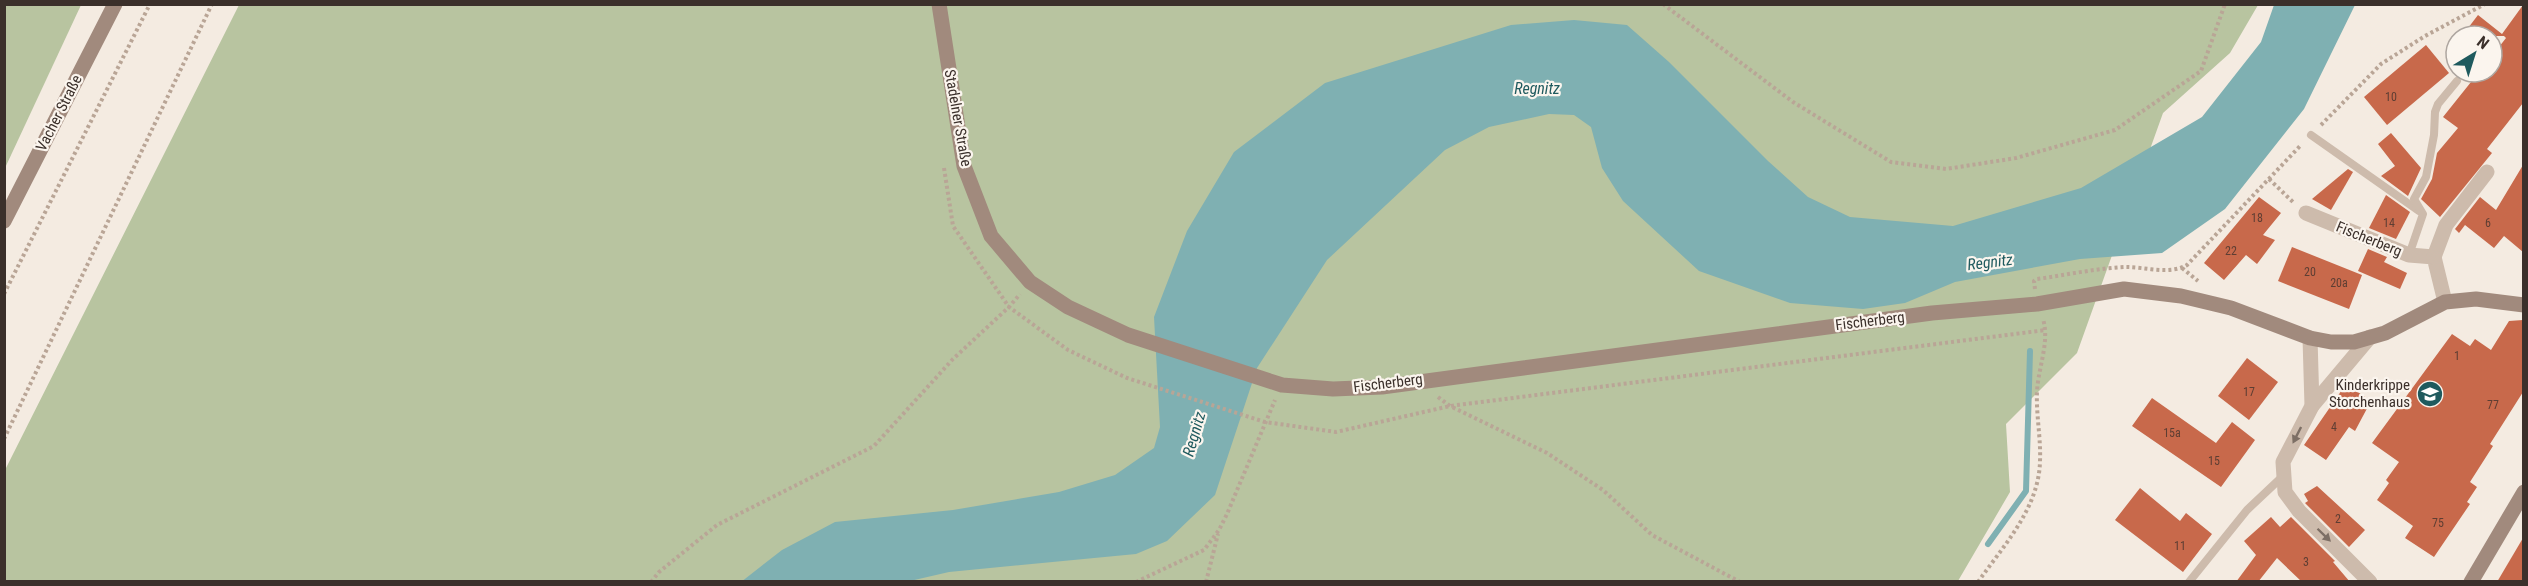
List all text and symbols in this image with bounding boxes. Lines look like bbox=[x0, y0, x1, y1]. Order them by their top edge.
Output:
north arrow bbox=[2444, 24, 2504, 84]
text: N bbox=[2473, 32, 2493, 53]
street label: Stadelner Straße bbox=[941, 68, 975, 168]
street label: Vacher Straße bbox=[32, 72, 86, 154]
water label: Regnitz bbox=[1514, 79, 1560, 98]
house number: 10 bbox=[2385, 90, 2397, 104]
house number: 18 bbox=[2251, 211, 2263, 225]
house number: 14 bbox=[2383, 216, 2395, 230]
house number: 6 bbox=[2485, 216, 2491, 230]
street label: Fischerberg bbox=[2333, 218, 2405, 260]
house number: 22 bbox=[2225, 244, 2237, 258]
water label: Regnitz bbox=[1966, 250, 2014, 274]
house number: 20 bbox=[2304, 265, 2316, 279]
house number: 20a bbox=[2330, 276, 2348, 290]
street label: Fischerberg bbox=[1834, 308, 1906, 334]
house number: 1 bbox=[2454, 349, 2460, 363]
street label: Fischerberg bbox=[1352, 370, 1424, 396]
place label: Kinderkrippe Storchenhaus bbox=[2329, 376, 2410, 411]
school or university icon: Kinderkrippe Storchenhaus bbox=[2415, 379, 2445, 409]
house number: 17 bbox=[2243, 385, 2255, 399]
house number: 77 bbox=[2487, 398, 2499, 412]
water label: Regnitz bbox=[1179, 409, 1209, 459]
house number: 4 bbox=[2331, 420, 2337, 434]
house number: 15a bbox=[2163, 426, 2181, 440]
one-way arrow bbox=[2292, 427, 2302, 444]
house number: 15 bbox=[2208, 454, 2220, 468]
house number: 2 bbox=[2335, 512, 2341, 526]
house number: 75 bbox=[2432, 516, 2444, 530]
one-way arrow bbox=[2317, 527, 2331, 541]
house number: 11 bbox=[2174, 539, 2186, 553]
house number: 3 bbox=[2303, 555, 2309, 569]

